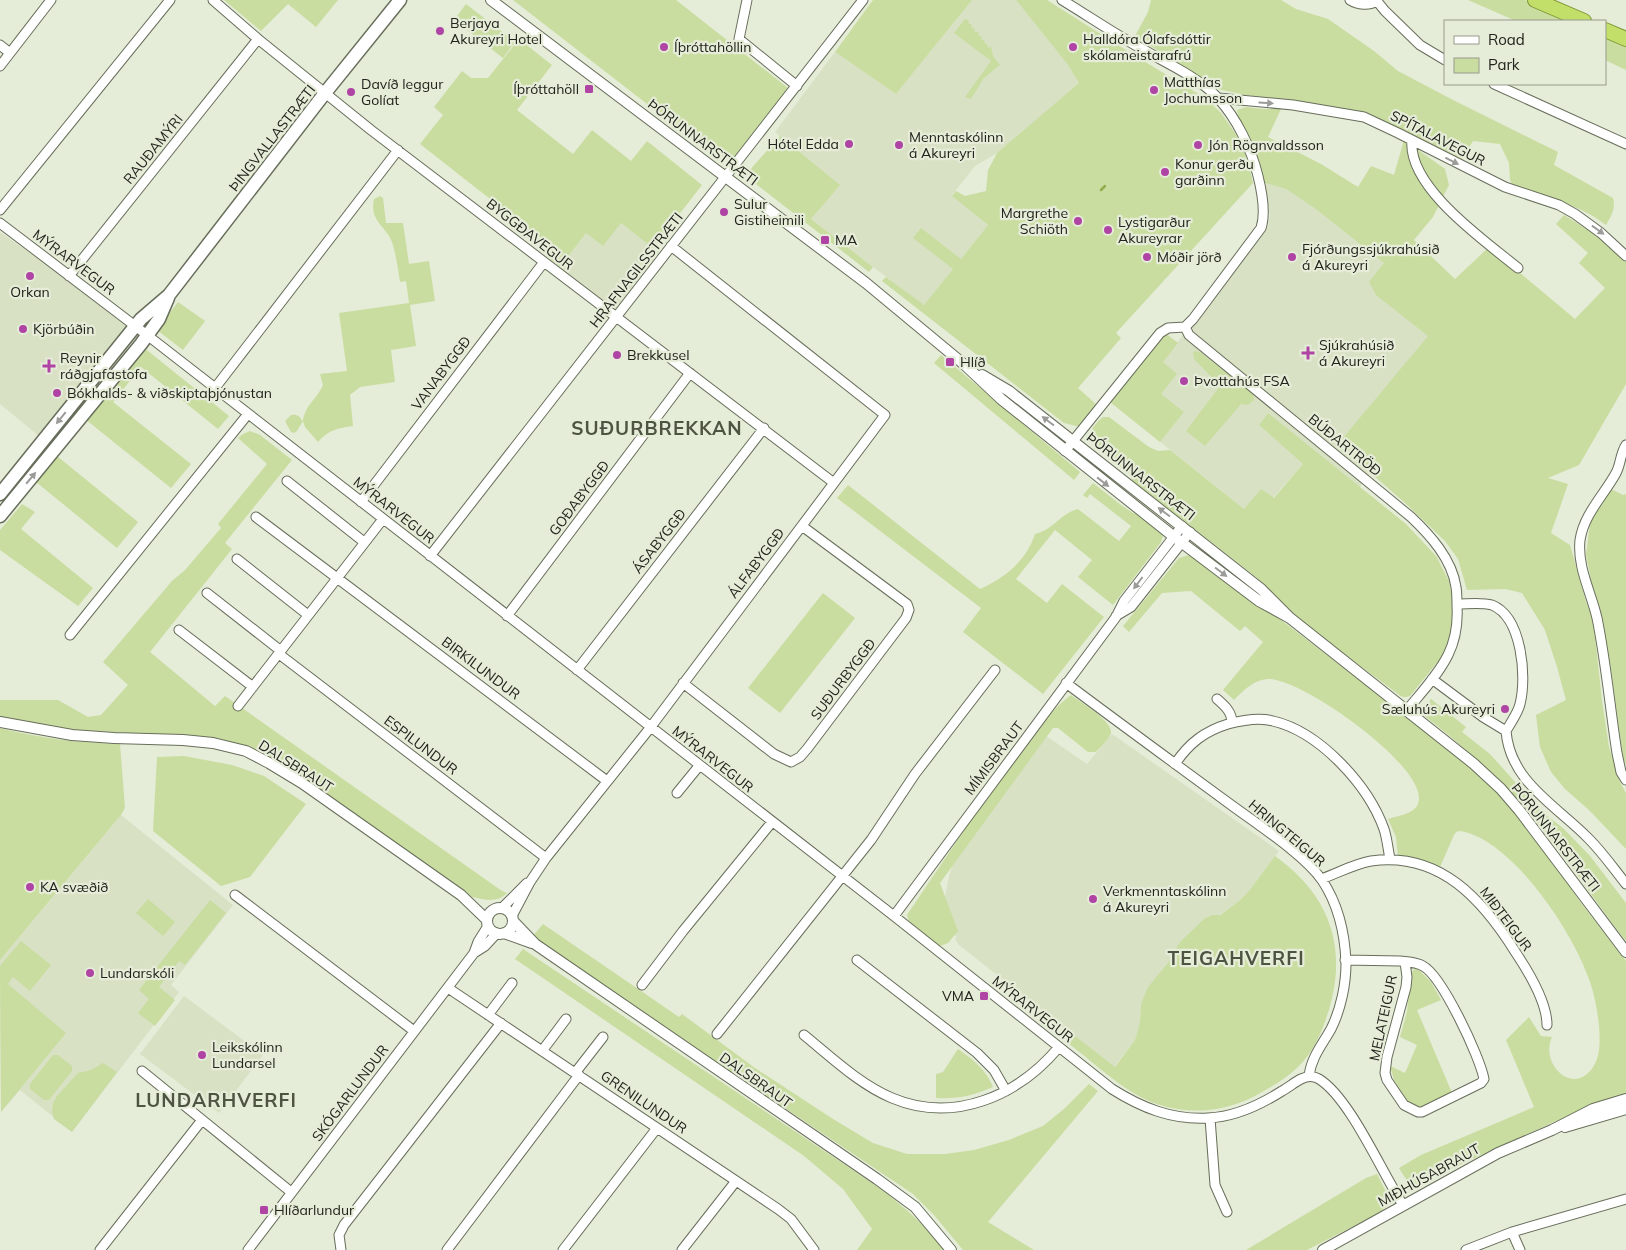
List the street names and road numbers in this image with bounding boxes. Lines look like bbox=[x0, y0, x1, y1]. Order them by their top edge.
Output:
street label: ÞINGVALLASTRÆTI bbox=[225, 81, 319, 195]
street label: ÞÓRUNNARSTRÆTI bbox=[644, 95, 762, 189]
street label: SPÍTALAVEGUR bbox=[1388, 106, 1489, 170]
street label: RAUÐAMÝRI bbox=[119, 110, 187, 188]
street label: BYGGÐAVEGUR bbox=[483, 194, 577, 274]
street label: HRAFNAGILSSTRÆTI bbox=[585, 209, 687, 331]
street label: MÝRARVEGUR bbox=[29, 225, 119, 299]
street label: VANABYGGÐ bbox=[407, 332, 475, 414]
street label: BÚÐARTRÖÐ bbox=[1305, 410, 1385, 480]
street label: ÞÓRUNNARSTRÆTI bbox=[1083, 428, 1199, 524]
street label: GOÐABYGGÐ bbox=[545, 457, 613, 539]
street label: MÝRARVEGUR bbox=[350, 473, 438, 547]
street label: ÁSABYGGÐ bbox=[628, 505, 690, 577]
street label: ÁLFABYGGÐ bbox=[724, 524, 788, 602]
street label: BIRKILUNDUR bbox=[438, 633, 524, 704]
street label: SUÐURBYGGÐ bbox=[806, 635, 880, 723]
street label: ESPILUNDUR bbox=[380, 711, 462, 779]
street label: MÍMISBRAUT bbox=[960, 717, 1028, 799]
street label: MÝRARVEGUR bbox=[669, 722, 757, 796]
street label: DALSBRAUT bbox=[255, 736, 337, 796]
street label: ÞÓRUNNARSTRÆTI bbox=[1508, 779, 1604, 895]
street label: HRINGTEIGUR bbox=[1245, 796, 1329, 871]
street label: MIÐTEIGUR bbox=[1476, 883, 1536, 955]
street label: MÝRARVEGUR bbox=[989, 972, 1077, 1046]
street label: MELATEIGUR bbox=[1365, 973, 1401, 1063]
street label: SKÓGARLUNDUR bbox=[308, 1041, 392, 1145]
street label: DALSBRAUT bbox=[716, 1048, 796, 1112]
street label: GRENILUNDUR bbox=[597, 1066, 691, 1138]
street label: MIÐHÚSABRAUT bbox=[1375, 1139, 1484, 1211]

